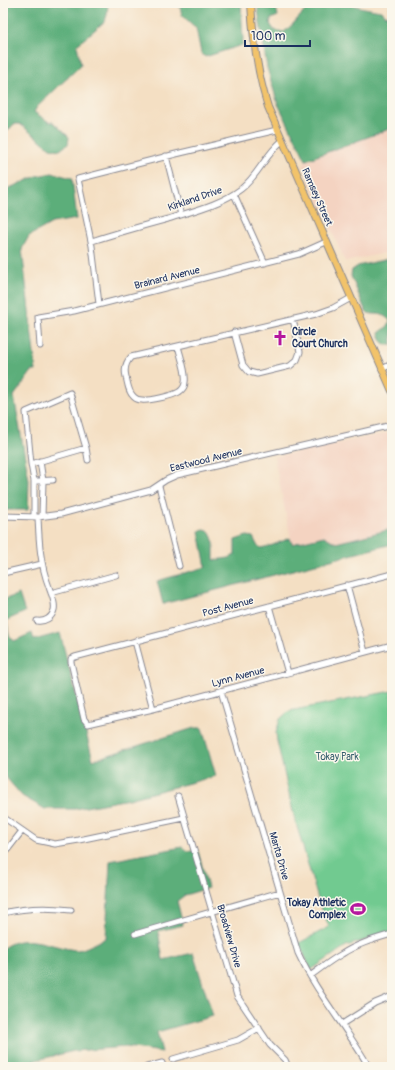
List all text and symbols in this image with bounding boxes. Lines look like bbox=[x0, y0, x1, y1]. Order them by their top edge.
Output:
scale bar bbox=[245, 22, 310, 48]
text: 100 m bbox=[251, 29, 286, 44]
street label: Ramsey Street bbox=[299, 166, 336, 229]
street label: Kirkland Drive bbox=[166, 184, 224, 214]
street label: Brainard Avenue bbox=[133, 264, 201, 292]
place label: Circle Court Church bbox=[292, 326, 348, 350]
church icon: Circle Court Church bbox=[271, 329, 289, 347]
street label: Eastwood Avenue bbox=[169, 445, 243, 475]
street label: Post Avenue bbox=[201, 594, 255, 620]
street label: Lynn Avenue bbox=[210, 664, 266, 690]
park label: Tokay Park bbox=[315, 751, 359, 763]
street label: Marita Drive bbox=[266, 831, 292, 881]
place label: Tokay Athletic Complex bbox=[286, 897, 346, 921]
sports icon: Tokay Athletic Complex bbox=[349, 900, 367, 918]
street label: Broadview Drive bbox=[214, 903, 244, 969]

